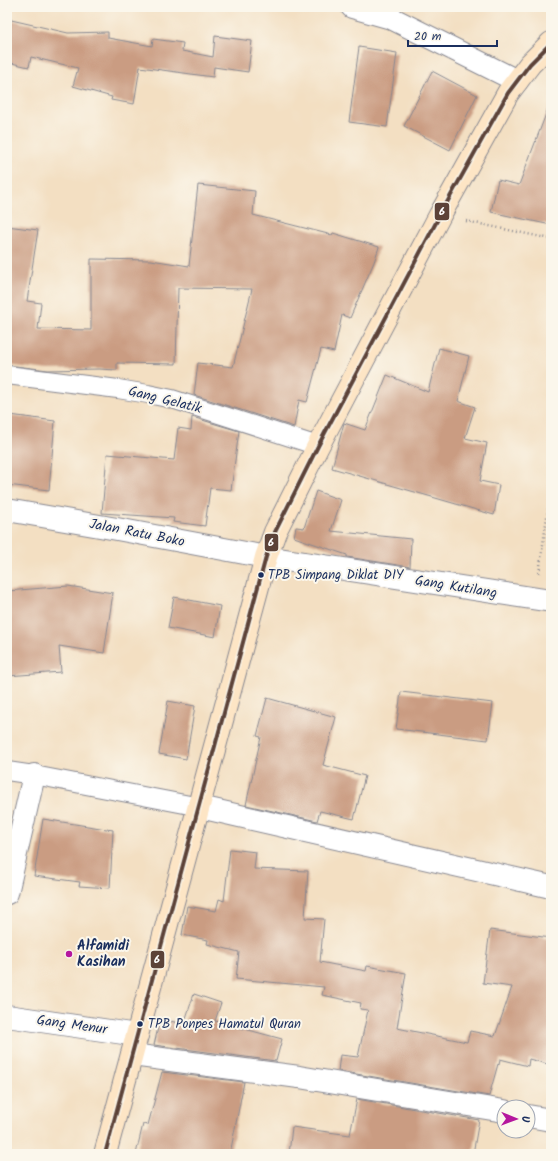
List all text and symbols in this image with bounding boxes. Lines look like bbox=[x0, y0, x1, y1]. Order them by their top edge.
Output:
scale bar bbox=[408, 22, 497, 48]
text: 20 m bbox=[414, 27, 442, 46]
line badge: 6 bbox=[434, 202, 450, 221]
text: 6 bbox=[439, 203, 445, 221]
street label: Gang Gelatik bbox=[126, 380, 204, 420]
street label: Jalan Ratu Boko bbox=[87, 513, 187, 553]
line badge: 6 bbox=[264, 533, 279, 552]
text: 6 bbox=[268, 534, 274, 552]
place label: TPB Simpang Diklat DIY bbox=[268, 565, 404, 586]
marker: TPB Simpang Diklat DIY bbox=[256, 570, 266, 580]
street label: Gang Kutilang bbox=[413, 570, 499, 604]
place label: Alfamidi Kasihan bbox=[77, 935, 129, 973]
marker: Alfamidi Kasihan bbox=[64, 949, 74, 959]
line badge: 6 bbox=[150, 950, 165, 969]
text: 6 bbox=[154, 951, 160, 969]
street label: Gang Menur bbox=[35, 1009, 110, 1041]
place label: TPB Ponpes Hamatul Quran bbox=[148, 1014, 301, 1035]
marker: TPB Ponpes Hamatul Quran bbox=[135, 1019, 145, 1029]
north arrow bbox=[496, 1099, 536, 1139]
text: U bbox=[516, 1116, 534, 1123]

